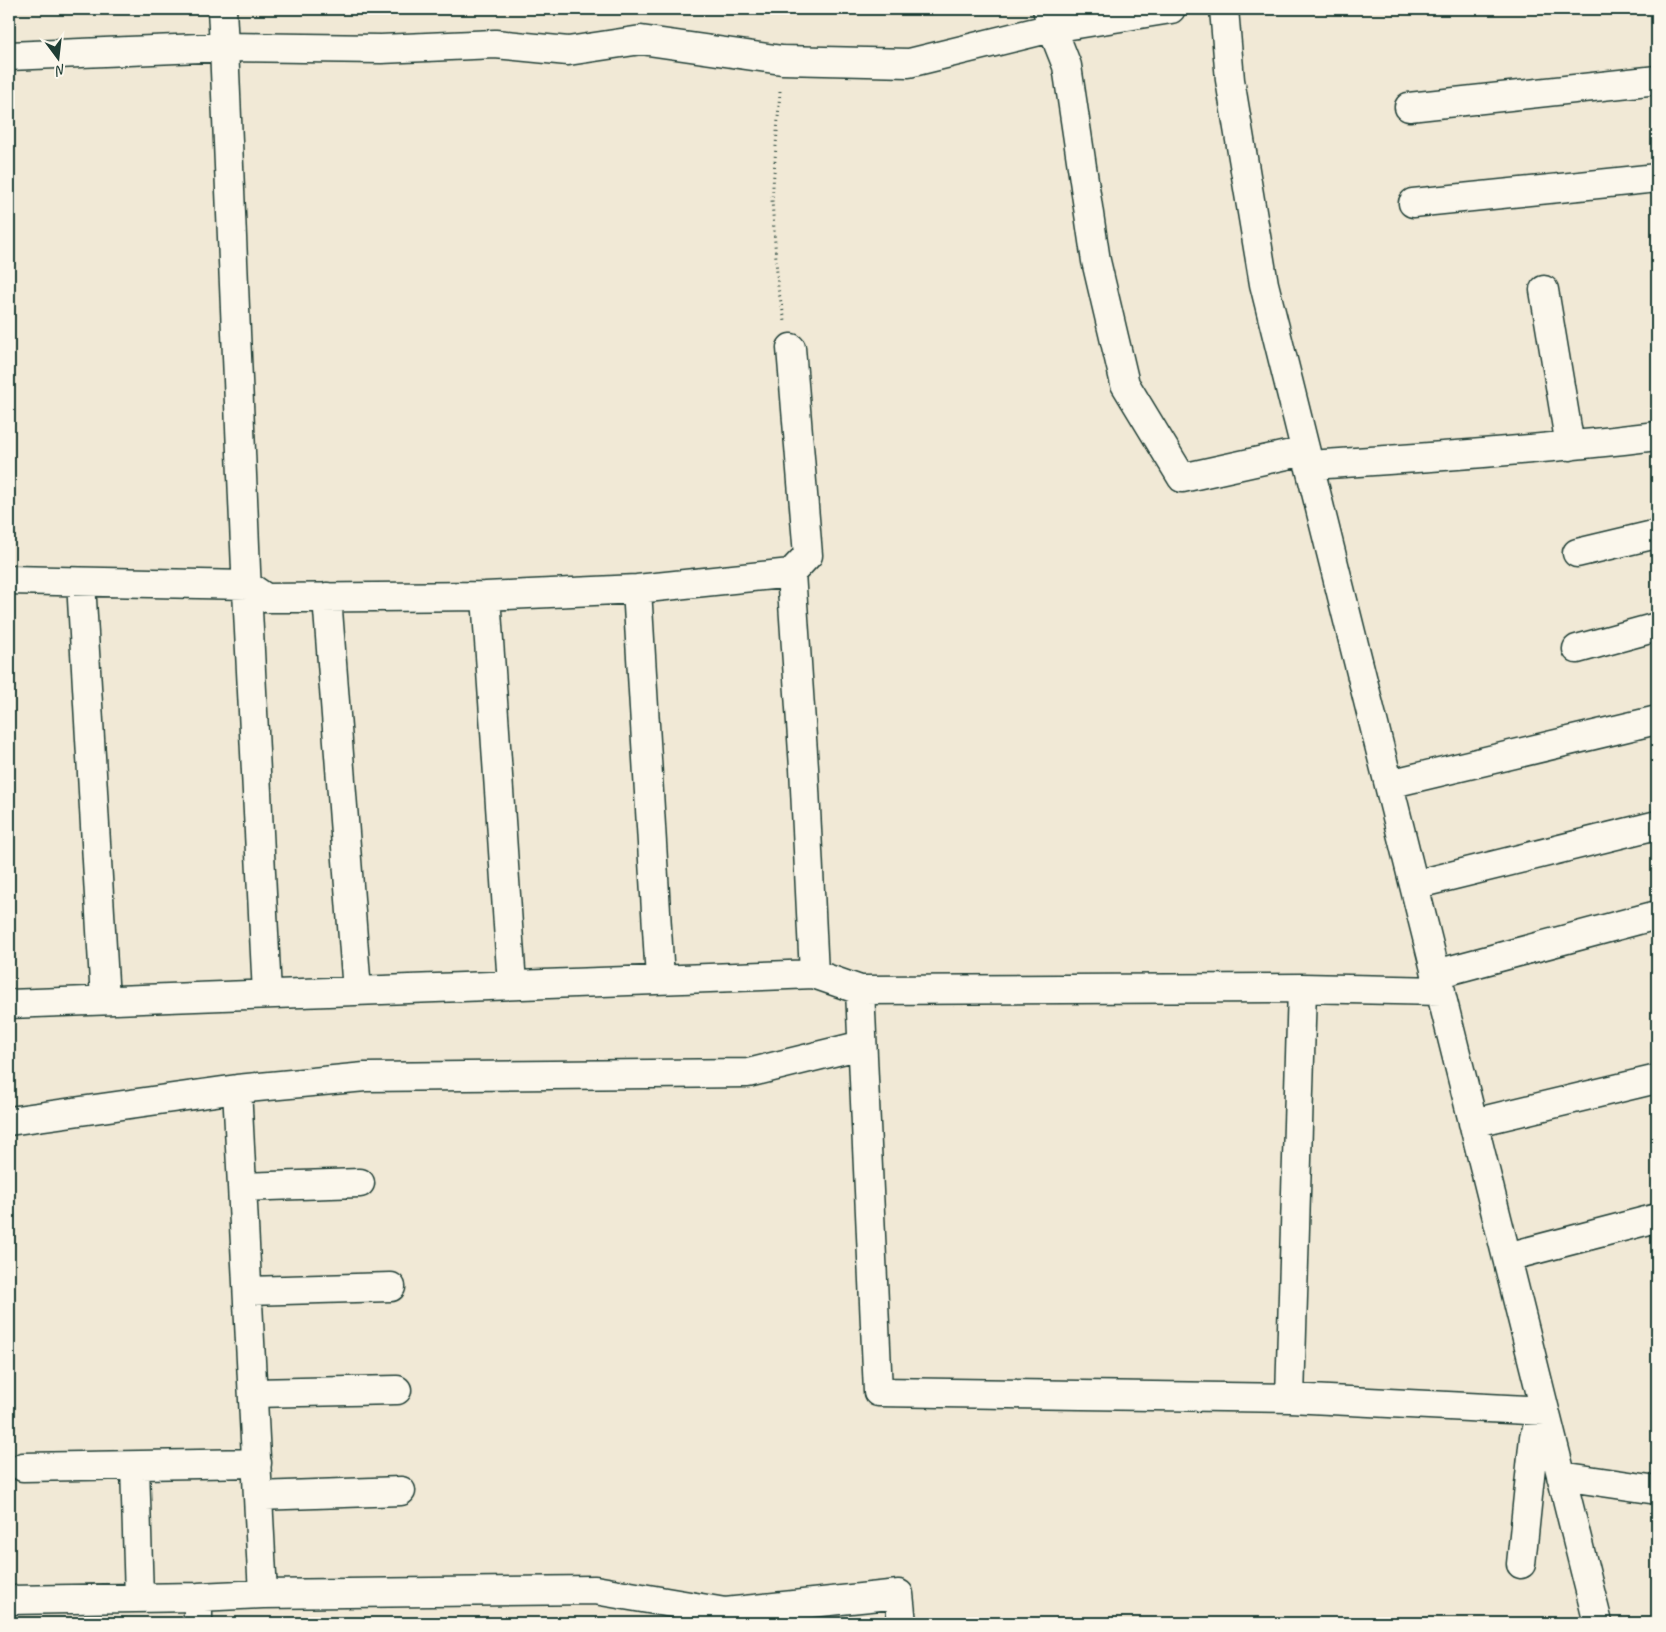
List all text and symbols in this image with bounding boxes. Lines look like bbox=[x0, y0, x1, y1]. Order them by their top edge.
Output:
north arrow bbox=[32, 32, 82, 82]
text: N bbox=[53, 61, 68, 80]

